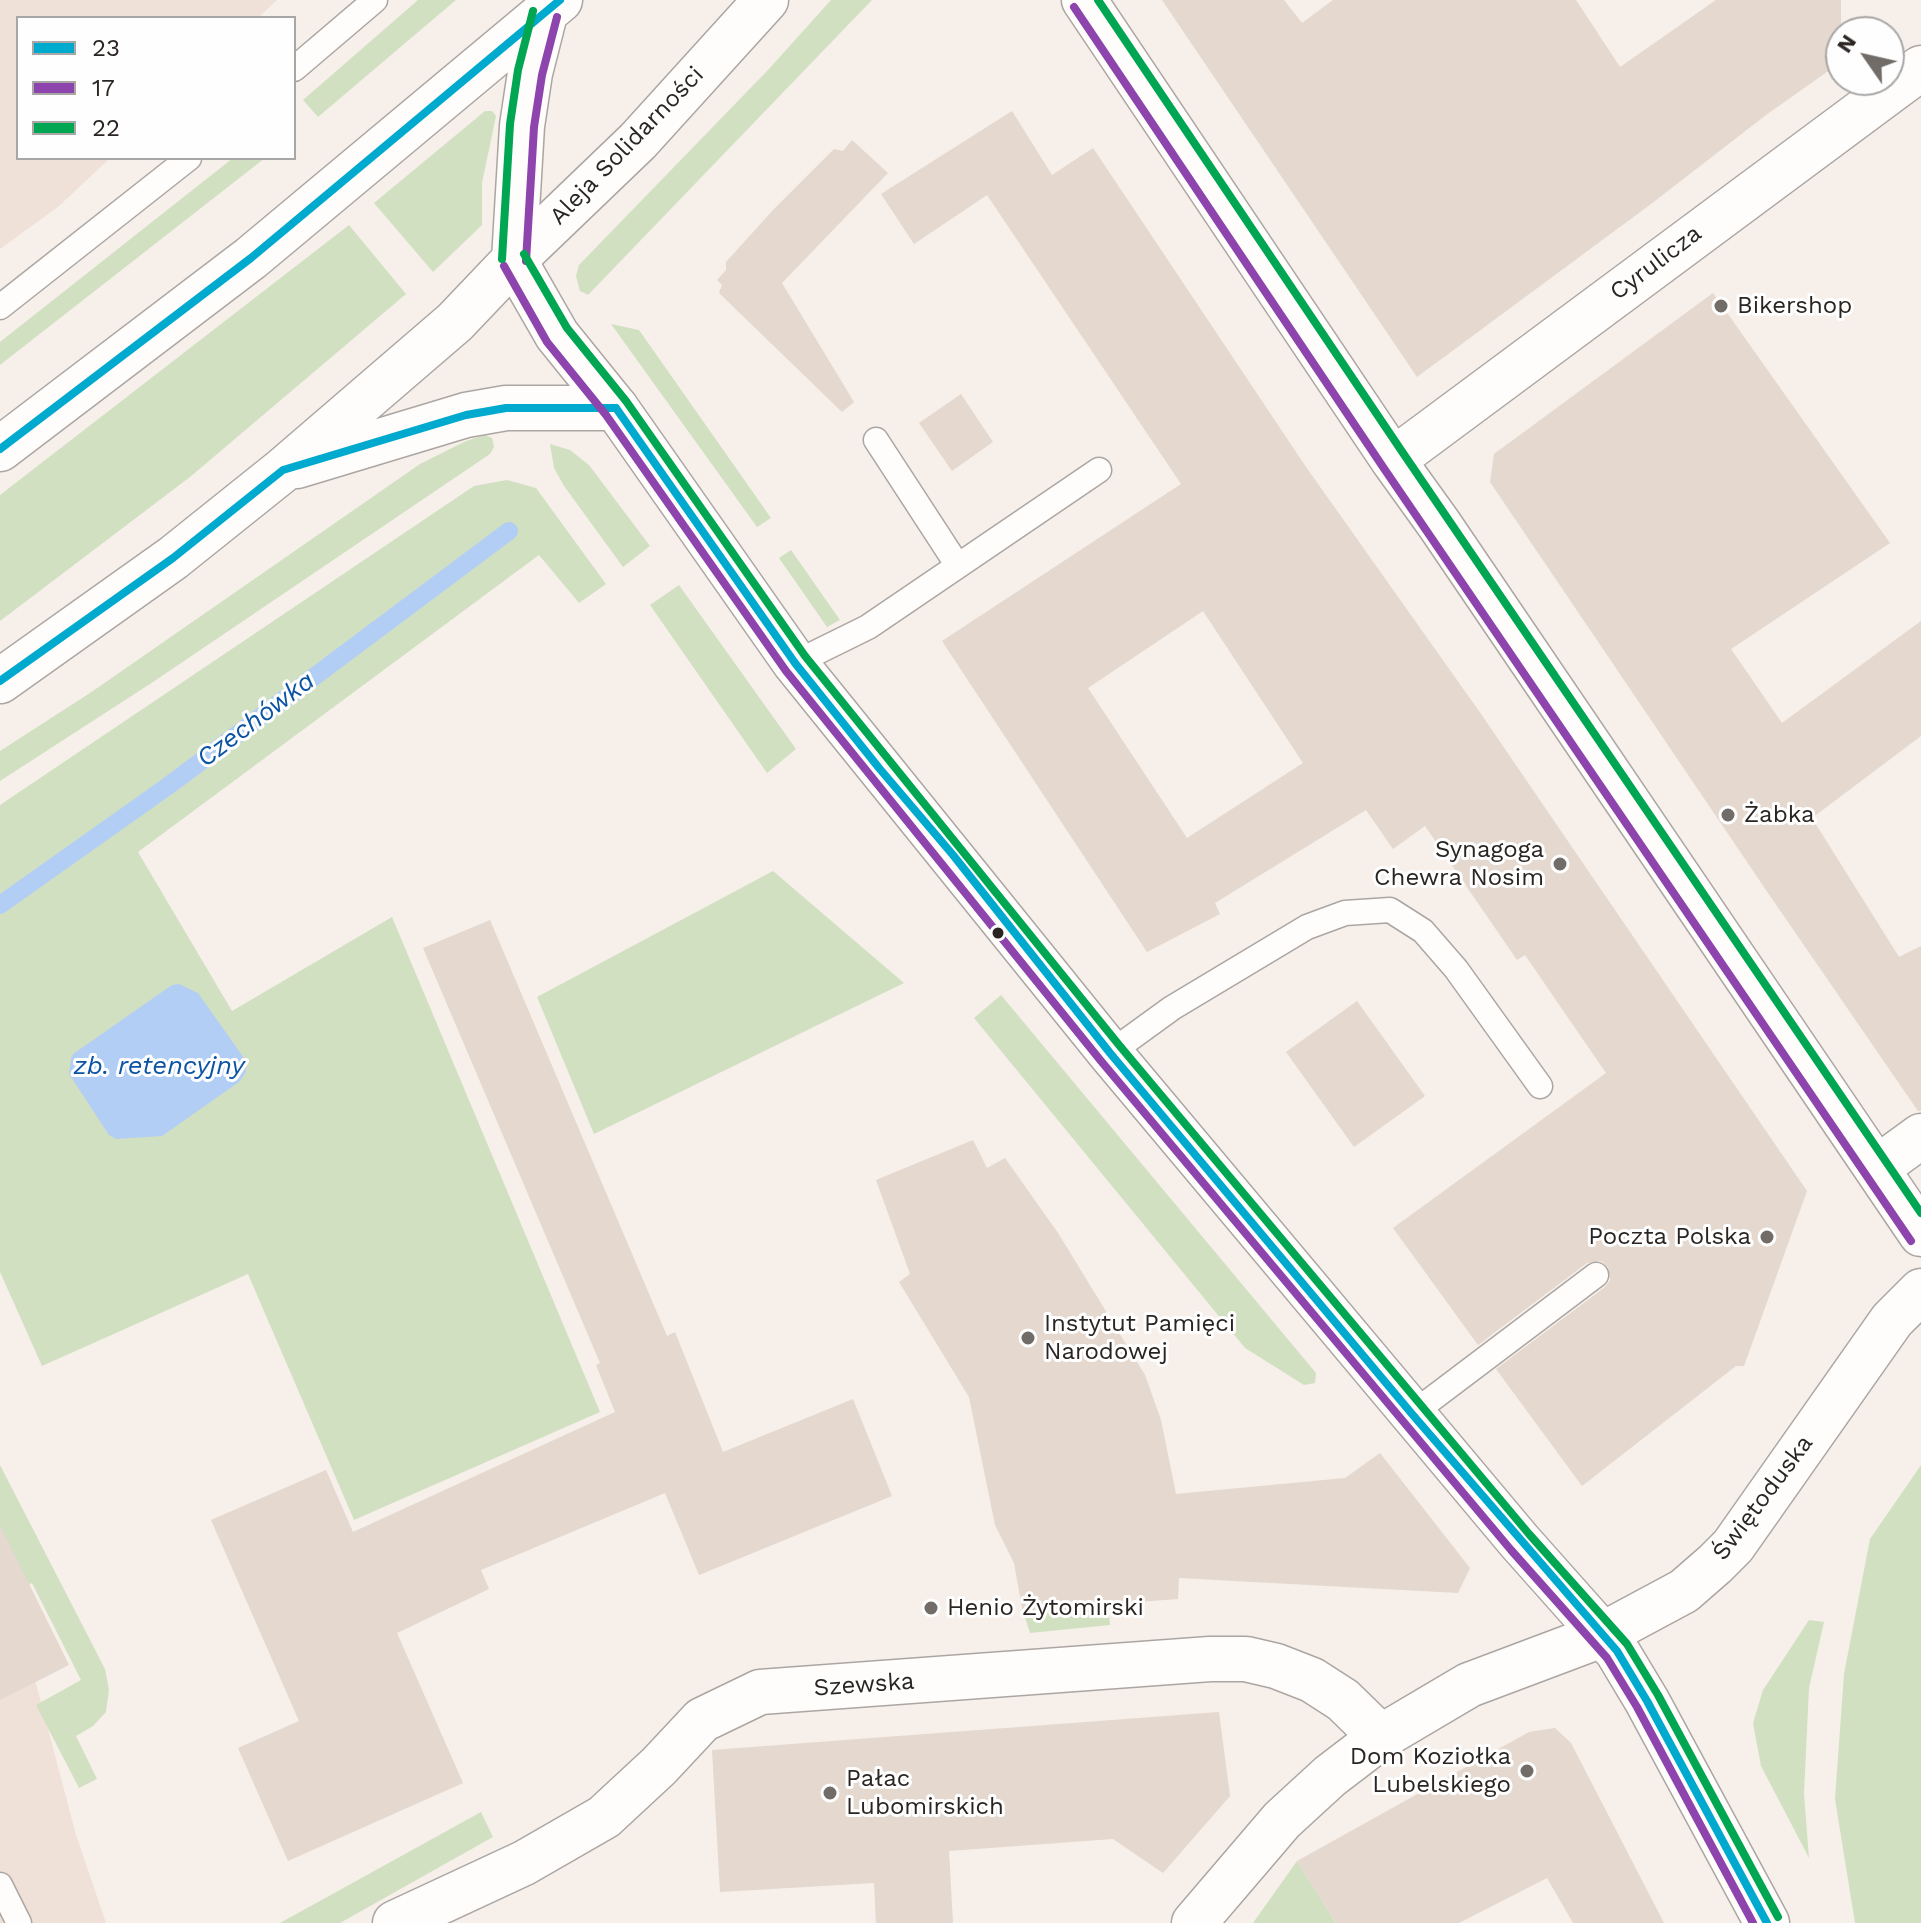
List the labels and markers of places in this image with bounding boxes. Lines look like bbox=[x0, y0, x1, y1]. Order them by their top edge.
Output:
place label: Bikershop bbox=[1737, 292, 1852, 320]
marker: Bikershop bbox=[1712, 297, 1730, 315]
place label: Żabka bbox=[1744, 801, 1815, 829]
marker: Żabka bbox=[1719, 806, 1737, 824]
place label: Synagoga Chewra Nosim bbox=[1374, 836, 1544, 892]
marker: Synagoga Chewra Nosim bbox=[1551, 855, 1569, 873]
unlabelled marker bbox=[990, 925, 1006, 941]
place label: Poczta Polska bbox=[1588, 1223, 1751, 1251]
marker: Poczta Polska bbox=[1758, 1228, 1776, 1246]
place label: Instytut Pamięci Narodowej bbox=[1044, 1310, 1235, 1366]
marker: Instytut Pamięci Narodowej bbox=[1019, 1329, 1037, 1347]
place label: Henio Żytomirski bbox=[947, 1594, 1144, 1622]
marker: Henio Żytomirski bbox=[922, 1599, 940, 1617]
place label: Dom Koziołka Lubelskiego bbox=[1350, 1743, 1511, 1799]
marker: Dom Koziołka Lubelskiego bbox=[1518, 1762, 1536, 1780]
place label: Pałac Lubomirskich bbox=[846, 1765, 1004, 1821]
marker: Pałac Lubomirskich bbox=[821, 1784, 839, 1802]

